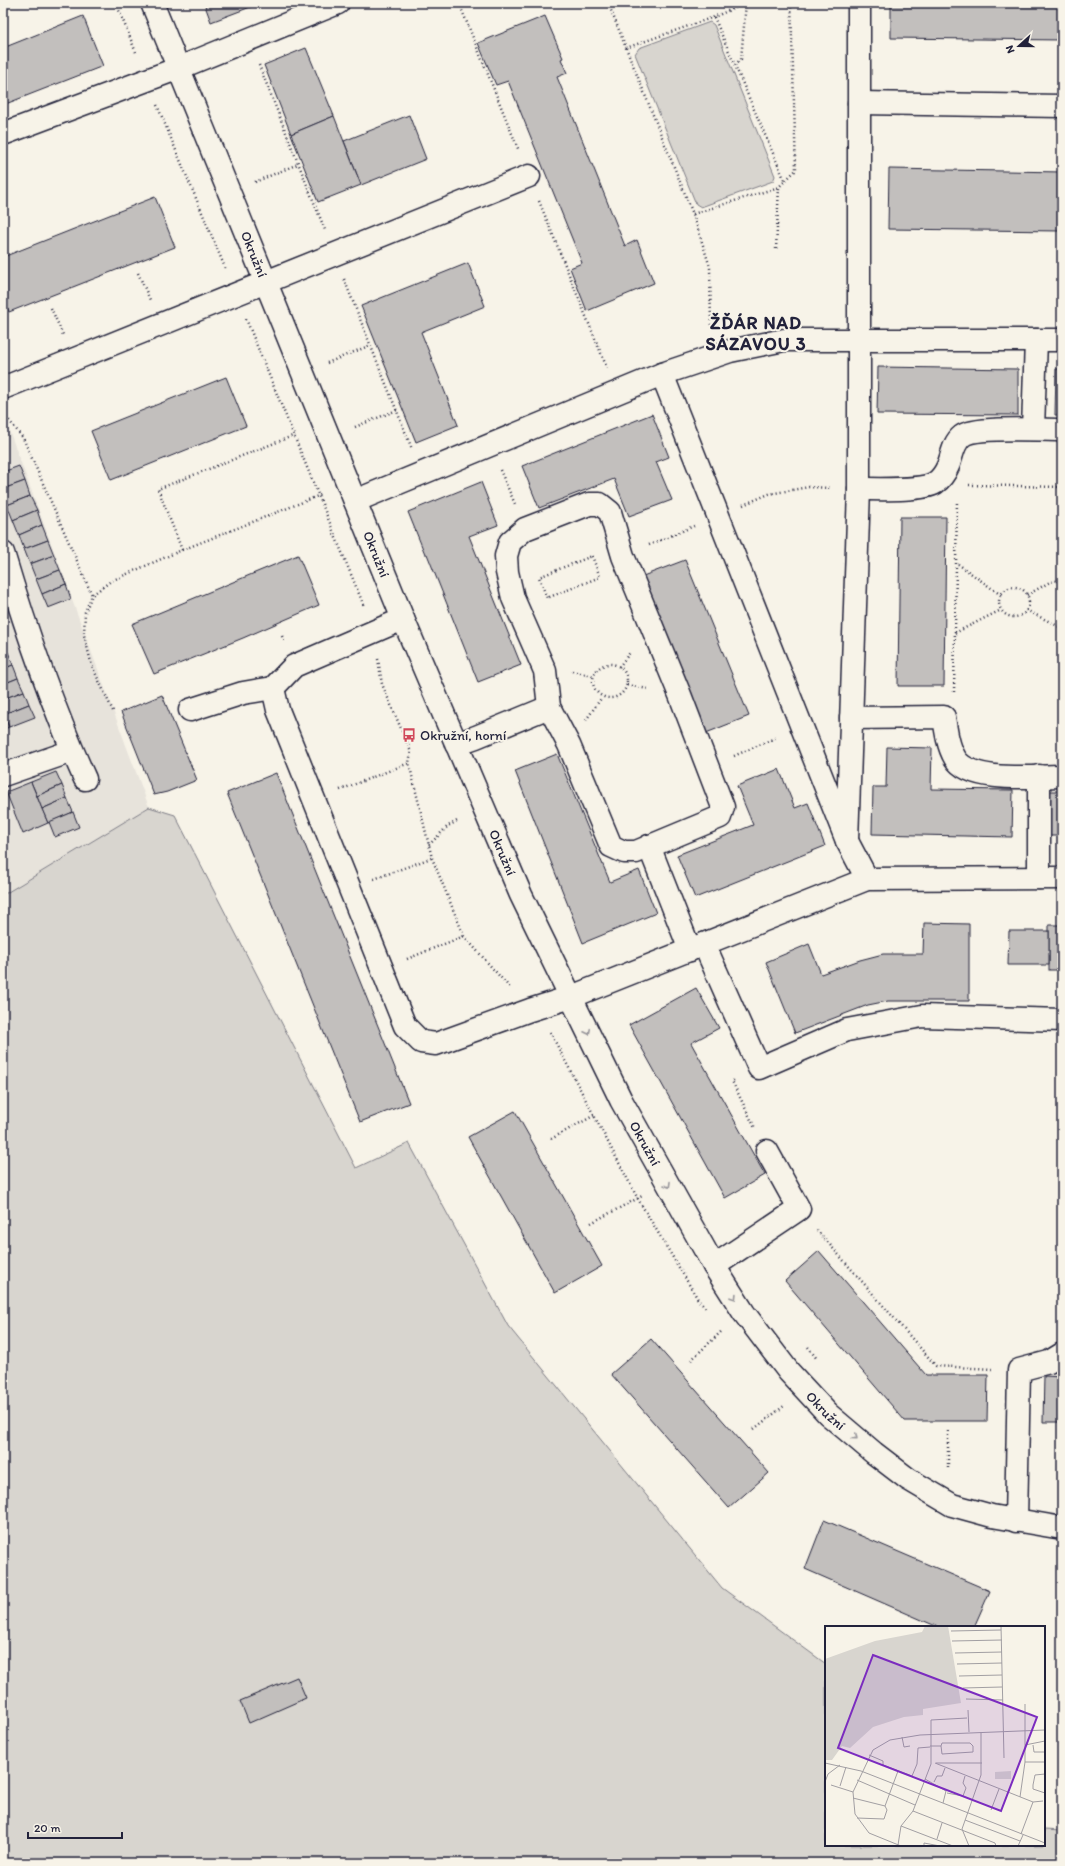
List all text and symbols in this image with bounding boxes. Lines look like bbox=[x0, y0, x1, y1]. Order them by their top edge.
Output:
north arrow bbox=[999, 26, 1039, 66]
text: N bbox=[1003, 44, 1018, 55]
street label: Okružní bbox=[237, 228, 271, 280]
district label: ŽĎÁR NAD SÁZAVOU 3 bbox=[705, 312, 807, 355]
street label: Okružní bbox=[360, 528, 394, 580]
bus stop icon: Okružní, horní bbox=[401, 727, 417, 743]
place label: Okružní, horní bbox=[420, 727, 507, 744]
street label: Okružní bbox=[485, 827, 520, 878]
one-way arrow bbox=[583, 1028, 591, 1036]
street label: Okružní bbox=[626, 1118, 665, 1169]
one-way arrow bbox=[664, 1181, 671, 1188]
one-way arrow bbox=[729, 1293, 737, 1300]
street label: Okružní bbox=[803, 1388, 849, 1434]
one-way arrow bbox=[850, 1432, 858, 1439]
inset map bbox=[825, 1626, 1045, 1846]
scale bar bbox=[28, 1814, 122, 1840]
text: 20 m bbox=[34, 1821, 61, 1835]

